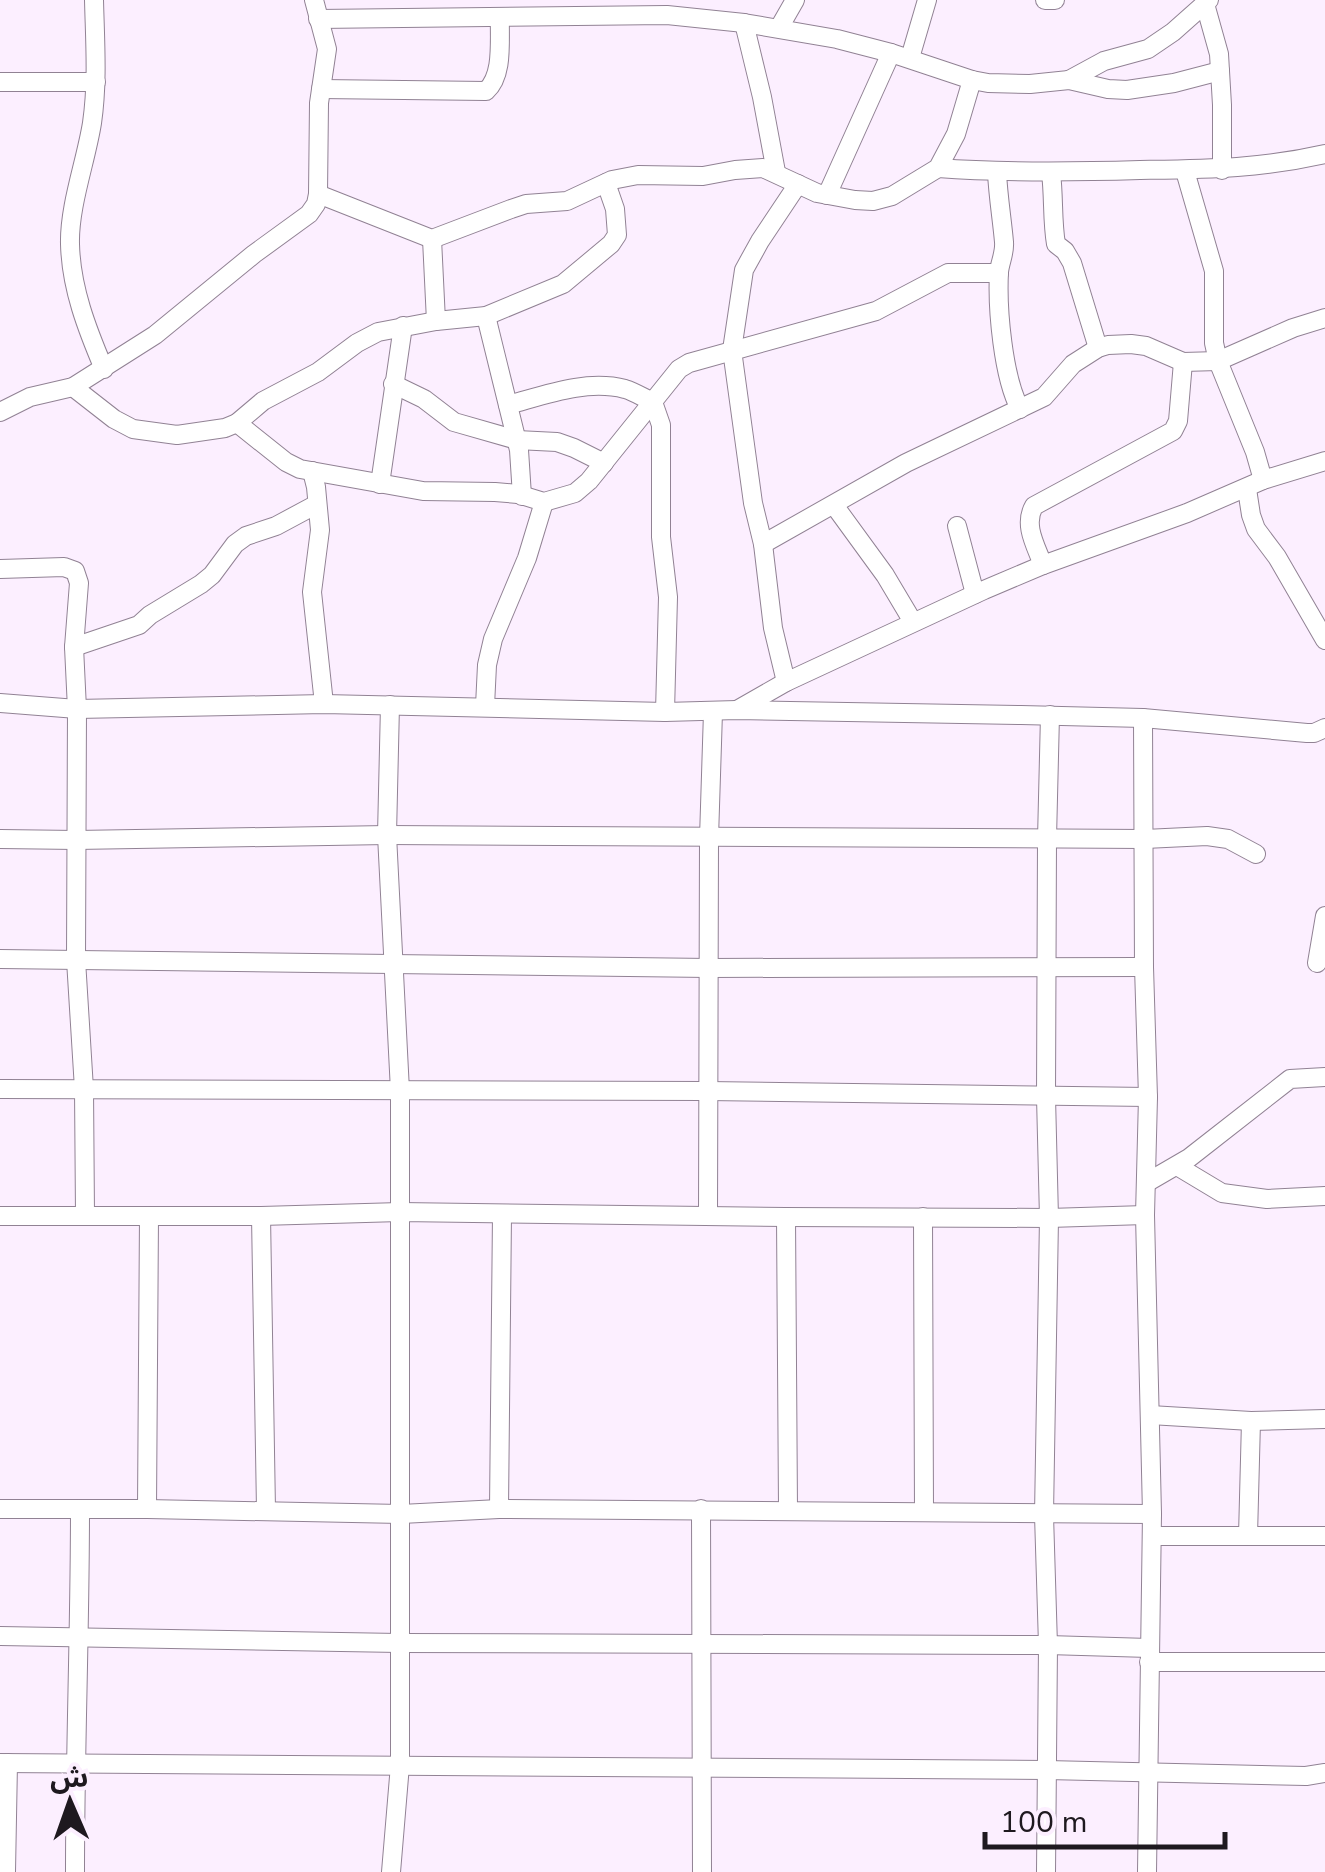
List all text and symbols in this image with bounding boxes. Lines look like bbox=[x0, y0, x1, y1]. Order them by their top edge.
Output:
north arrow bbox=[20, 1752, 120, 1852]
text: ش bbox=[49, 1758, 89, 1798]
scale bar bbox=[985, 1787, 1225, 1849]
text: 100 m bbox=[1000, 1802, 1087, 1843]

